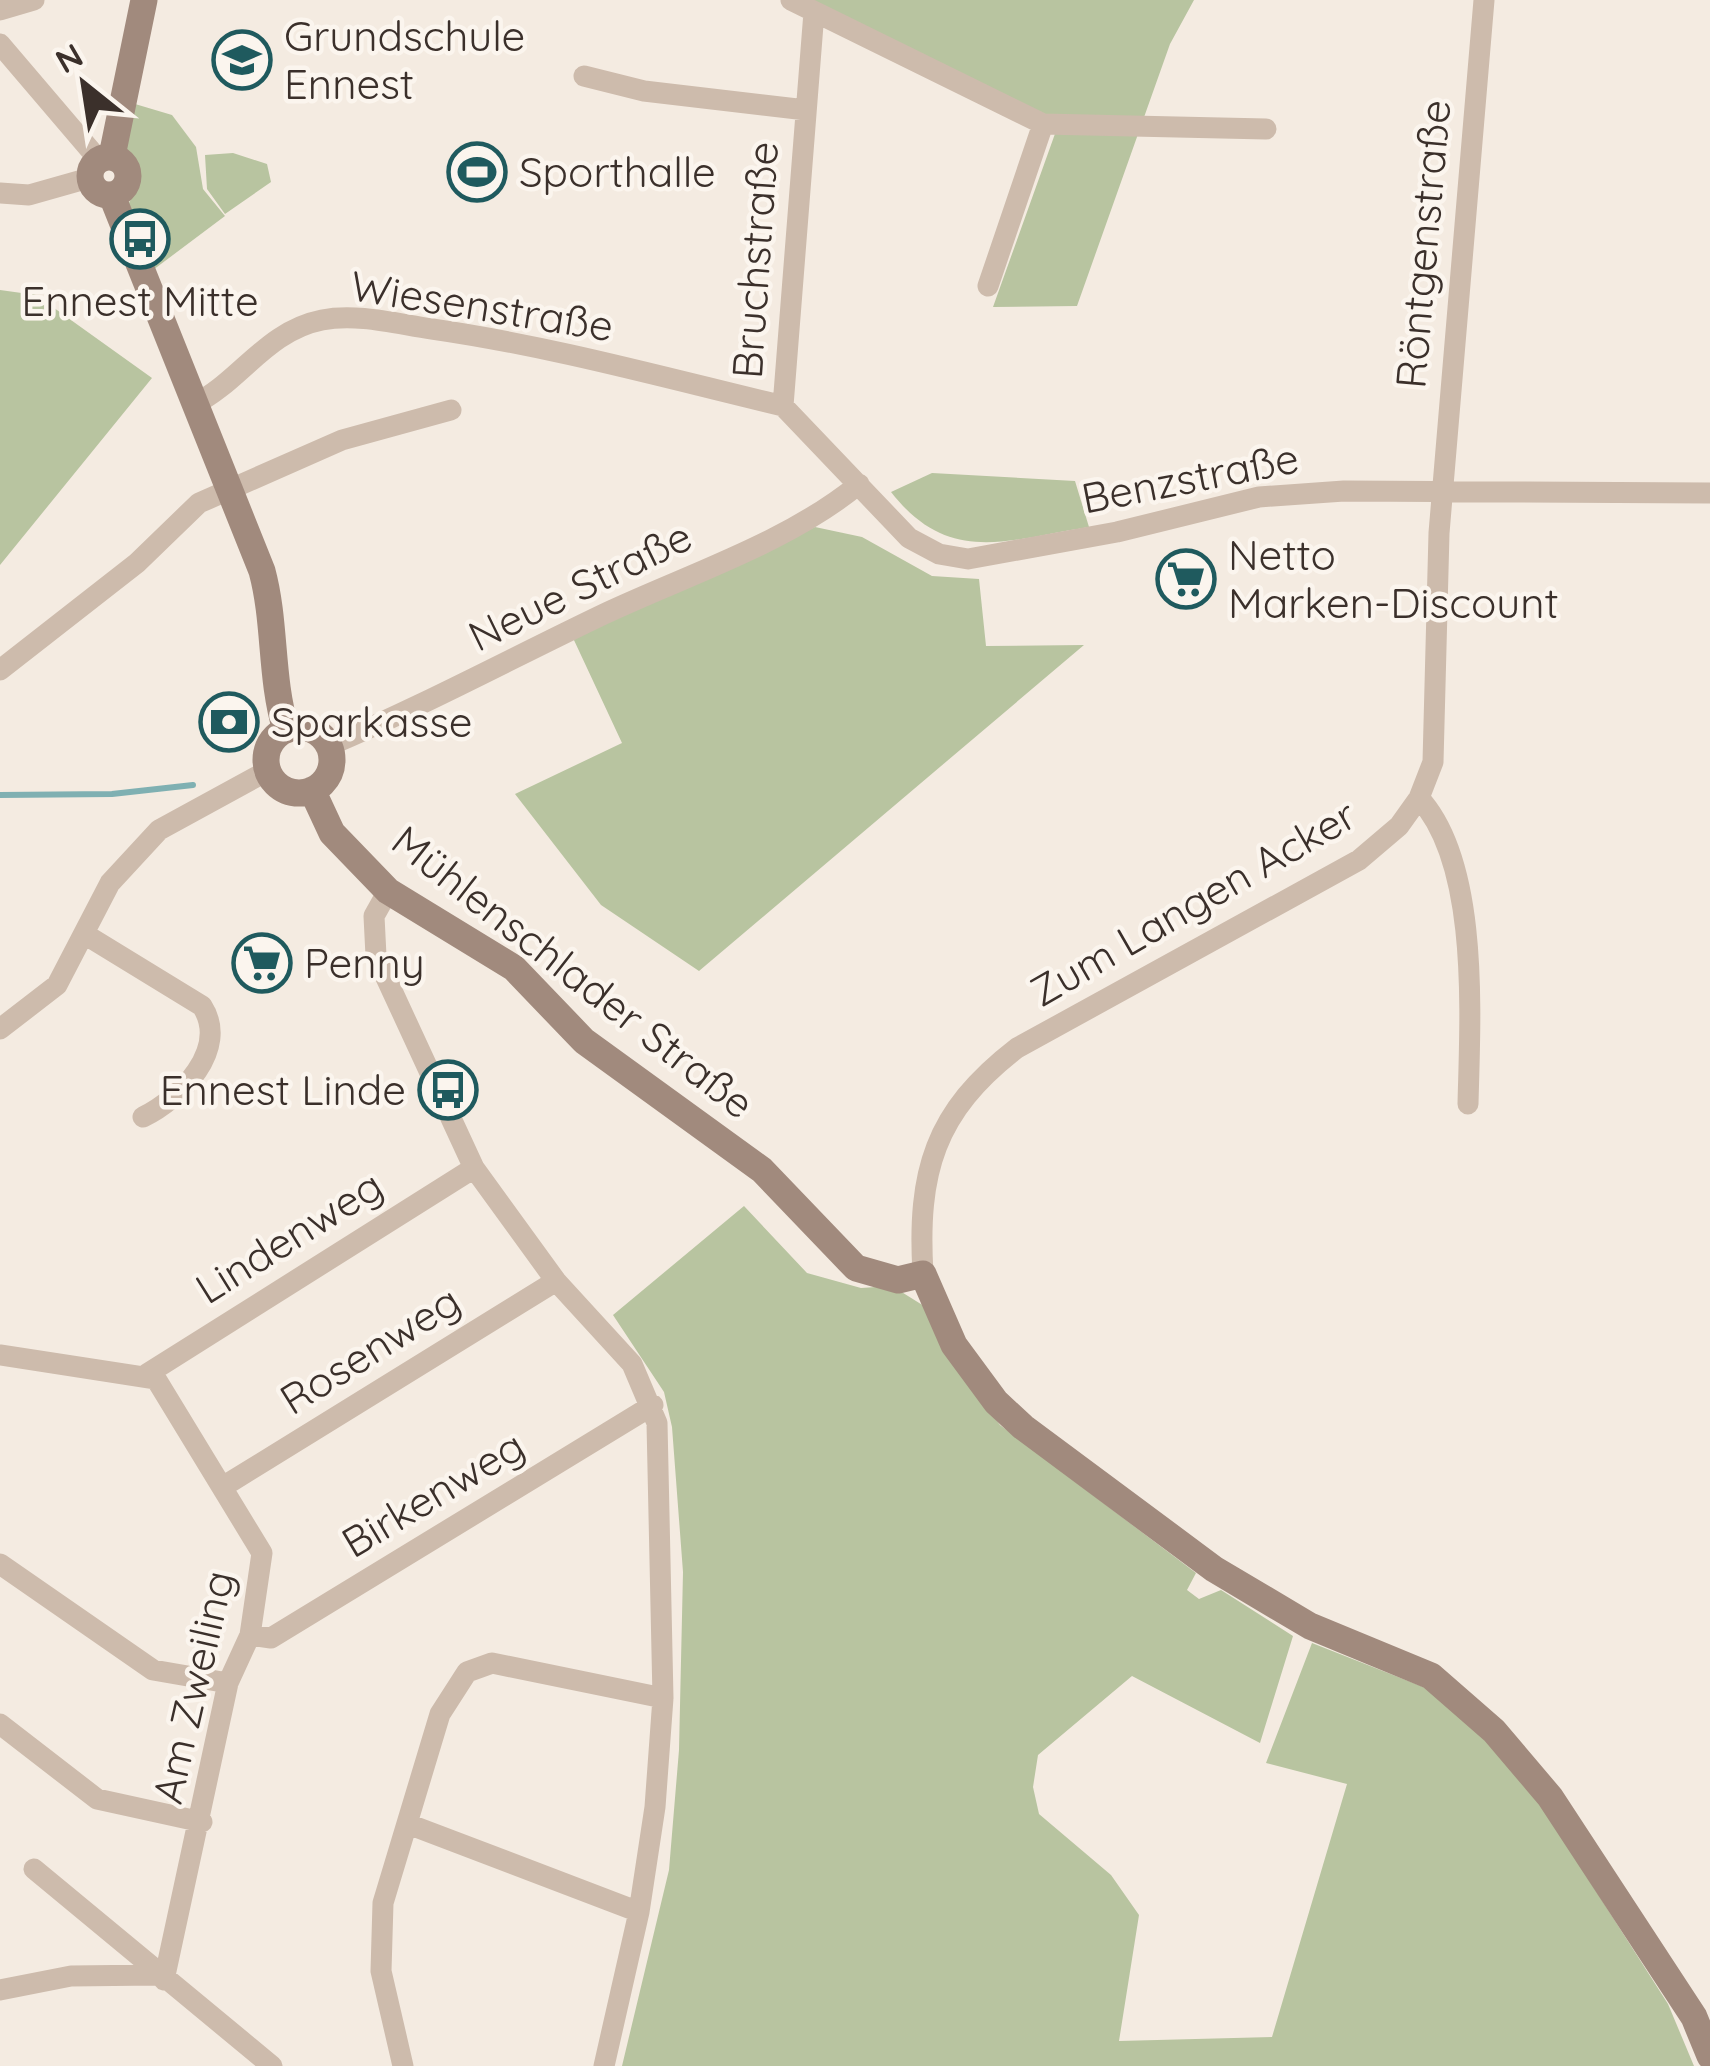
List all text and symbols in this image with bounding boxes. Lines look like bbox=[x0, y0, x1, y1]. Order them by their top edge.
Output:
place label: Grundschule Ennest bbox=[284, 9, 525, 110]
north arrow bbox=[24, 24, 144, 144]
school or university icon: Grundschule Ennest bbox=[211, 29, 273, 91]
text: N bbox=[48, 34, 90, 81]
street label: Röntgenstraße bbox=[1383, 97, 1462, 390]
street label: Bruchstraße bbox=[720, 140, 789, 380]
sports icon: Sporthalle bbox=[446, 141, 508, 203]
place label: Sporthalle bbox=[519, 145, 716, 198]
bus stop icon: Ennest Mitte bbox=[109, 208, 171, 270]
street label: Wiesenstraße bbox=[347, 259, 617, 352]
place label: Ennest Mitte bbox=[21, 274, 259, 327]
street label: Benzstraße bbox=[1077, 431, 1303, 524]
street label: Neue Straße bbox=[460, 509, 700, 662]
place label: Netto Marken-Discount bbox=[1228, 528, 1559, 629]
supermarket icon: Netto Marken-Discount bbox=[1155, 548, 1217, 610]
bank icon: Sparkasse bbox=[198, 691, 260, 753]
place label: Sparkasse bbox=[271, 695, 473, 748]
street label: Zum Langen Acker bbox=[1020, 788, 1365, 1017]
street label: Mühlenschlader Straße bbox=[382, 814, 765, 1130]
supermarket icon: Penny bbox=[231, 932, 293, 994]
place label: Penny bbox=[304, 936, 425, 989]
bus stop icon: Ennest Linde bbox=[417, 1059, 479, 1121]
place label: Ennest Linde bbox=[160, 1063, 406, 1116]
street label: Lindenweg bbox=[185, 1158, 392, 1315]
street label: Rosenweg bbox=[270, 1273, 470, 1426]
street label: Birkenweg bbox=[332, 1418, 534, 1569]
street label: Am Zweiling bbox=[140, 1565, 245, 1809]

